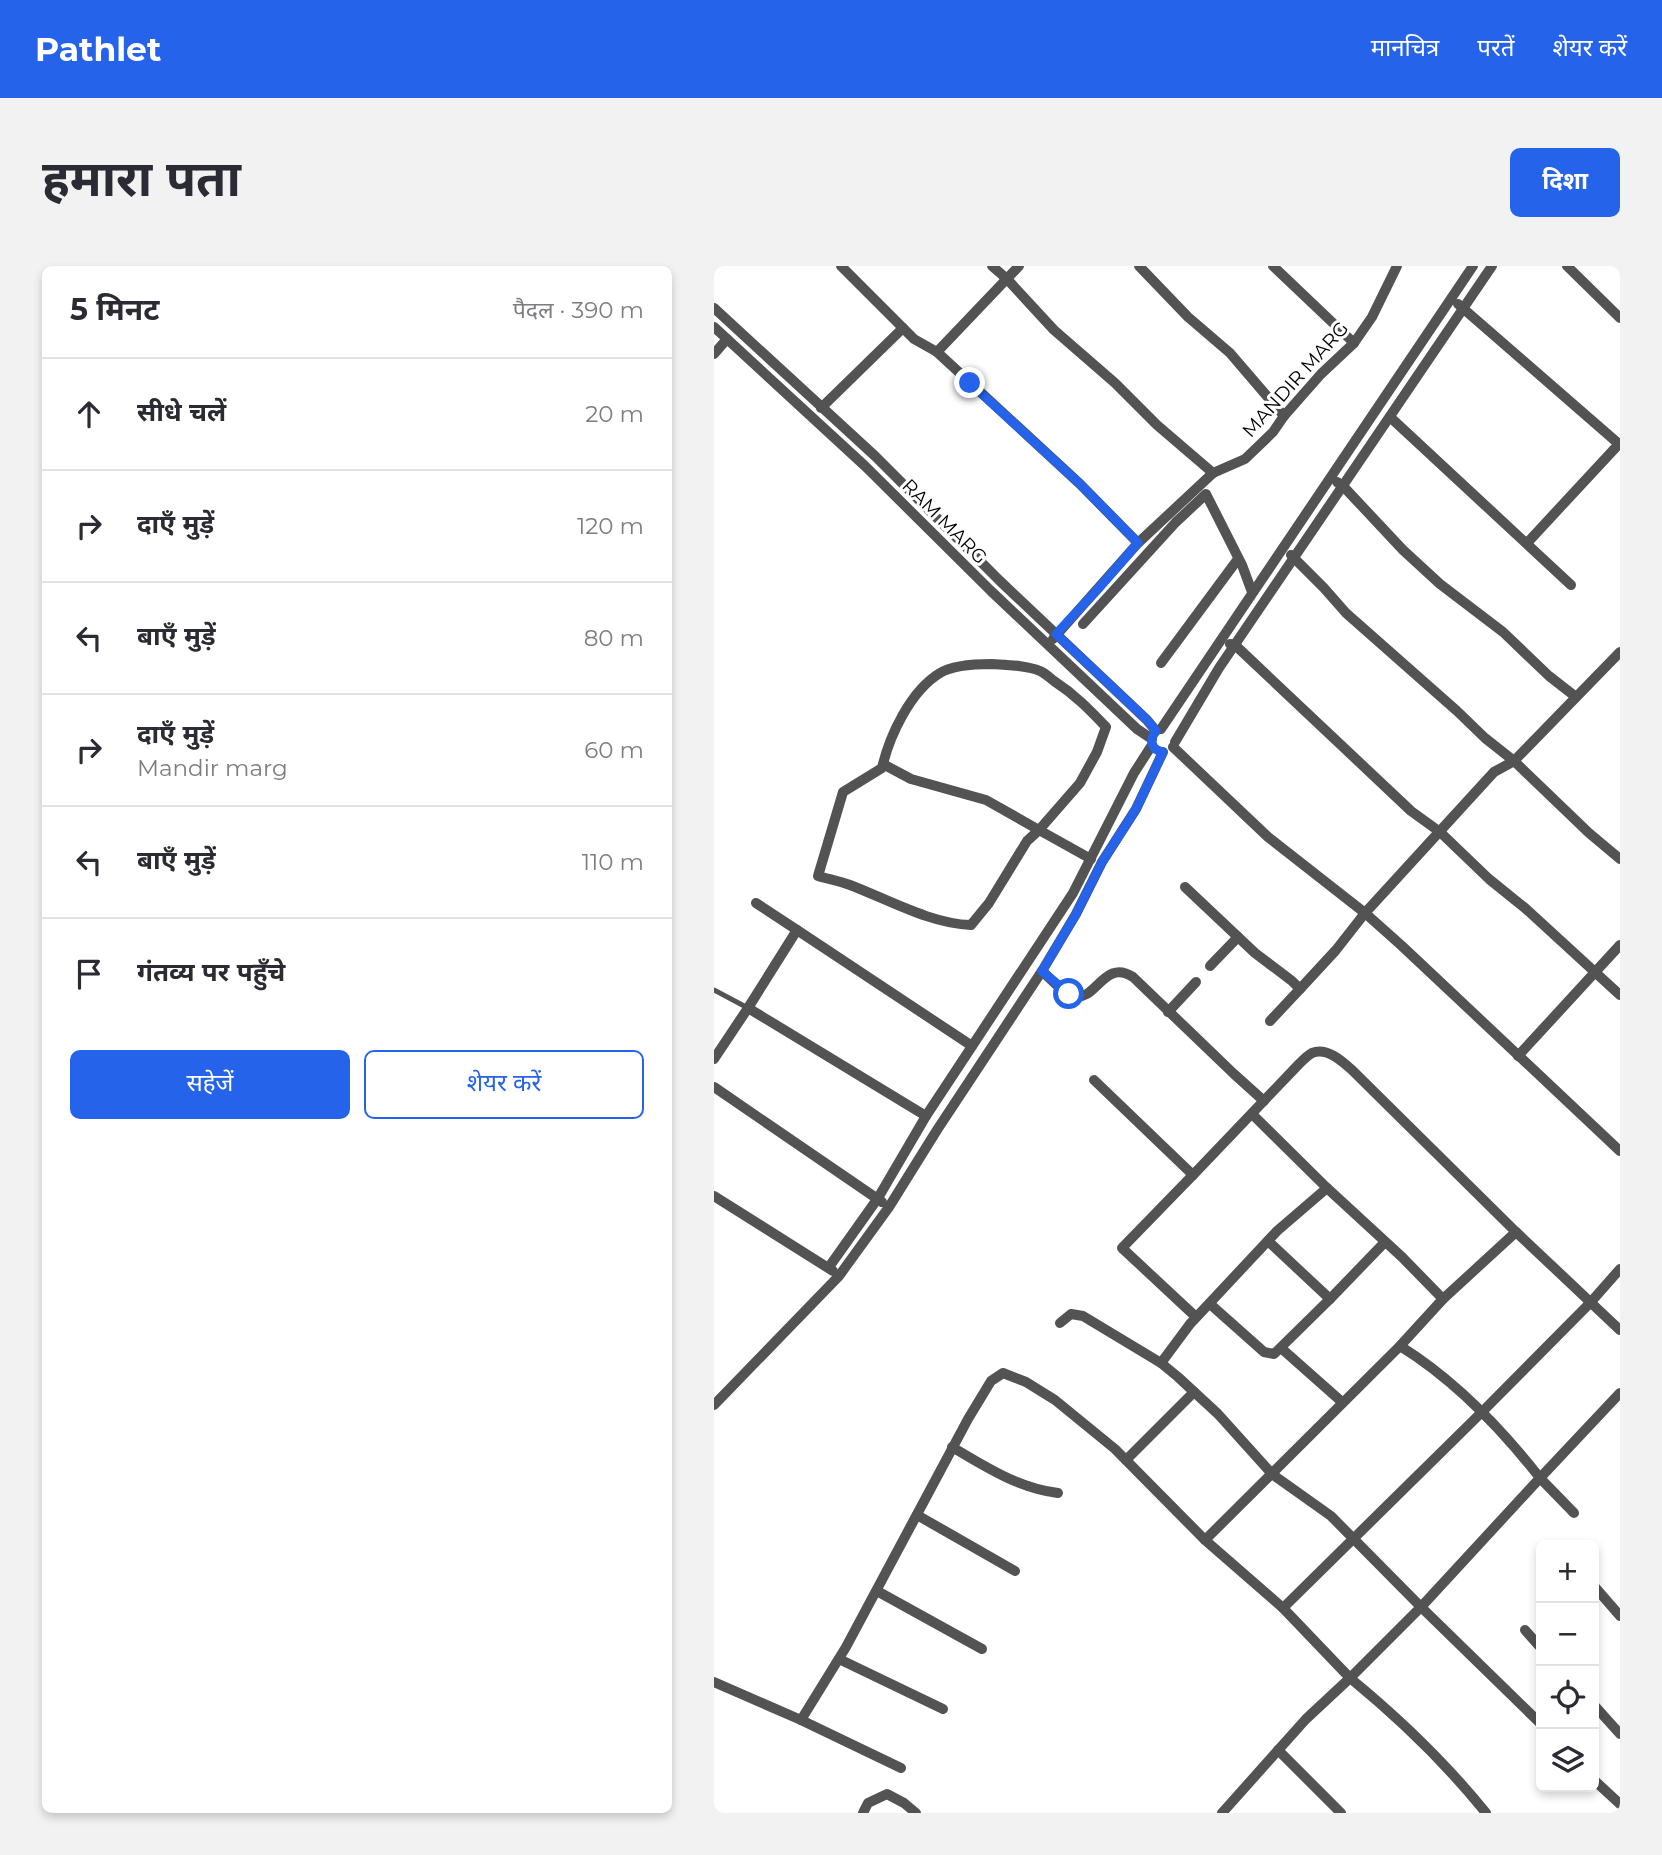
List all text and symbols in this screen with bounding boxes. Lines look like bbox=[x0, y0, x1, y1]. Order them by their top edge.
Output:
text: Pathlet bbox=[35, 29, 161, 69]
text: मानचित्र bbox=[1371, 33, 1439, 62]
text: परतें bbox=[1477, 33, 1514, 62]
text: शेयर करें bbox=[1552, 33, 1627, 62]
button: दिशा bbox=[1510, 148, 1620, 217]
text: हमारा पता bbox=[42, 149, 241, 208]
text: 5 मिनट bbox=[70, 291, 159, 328]
text: पैदल · 390 m bbox=[513, 296, 644, 324]
street label: MANDIR MARG bbox=[1237, 317, 1353, 442]
route end bbox=[954, 367, 985, 398]
icon: ahead bbox=[70, 395, 108, 433]
text: सीधे चलें bbox=[137, 396, 226, 428]
text: 20 m bbox=[585, 400, 644, 428]
street label: RAM MARG bbox=[897, 474, 992, 569]
icon: right bbox=[70, 507, 108, 545]
text: दाएँ मुड़ें bbox=[137, 508, 214, 540]
text: 120 m bbox=[577, 512, 644, 540]
icon: left bbox=[70, 619, 108, 657]
text: बाएँ मुड़ें bbox=[137, 620, 216, 652]
text: 80 m bbox=[584, 624, 644, 652]
text: दाएँ मुड़ें bbox=[137, 718, 214, 750]
icon: right bbox=[70, 731, 108, 769]
text: 60 m bbox=[584, 736, 644, 764]
text: Mandir marg bbox=[137, 754, 288, 782]
icon: left bbox=[70, 843, 108, 881]
text: बाएँ मुड़ें bbox=[137, 844, 216, 876]
text: 110 m bbox=[582, 848, 644, 876]
icon: arrive bbox=[70, 955, 108, 993]
text: गंतव्य पर पहुँचे bbox=[137, 956, 285, 988]
route start bbox=[1053, 978, 1084, 1009]
button: सहेजें bbox=[70, 1050, 350, 1119]
button: शेयर करें bbox=[364, 1050, 644, 1119]
map controls bbox=[1536, 1540, 1599, 1792]
button: + bbox=[1536, 1540, 1599, 1603]
button: − bbox=[1536, 1603, 1599, 1666]
button: locate bbox=[1536, 1666, 1599, 1729]
button: layers bbox=[1536, 1729, 1599, 1792]

